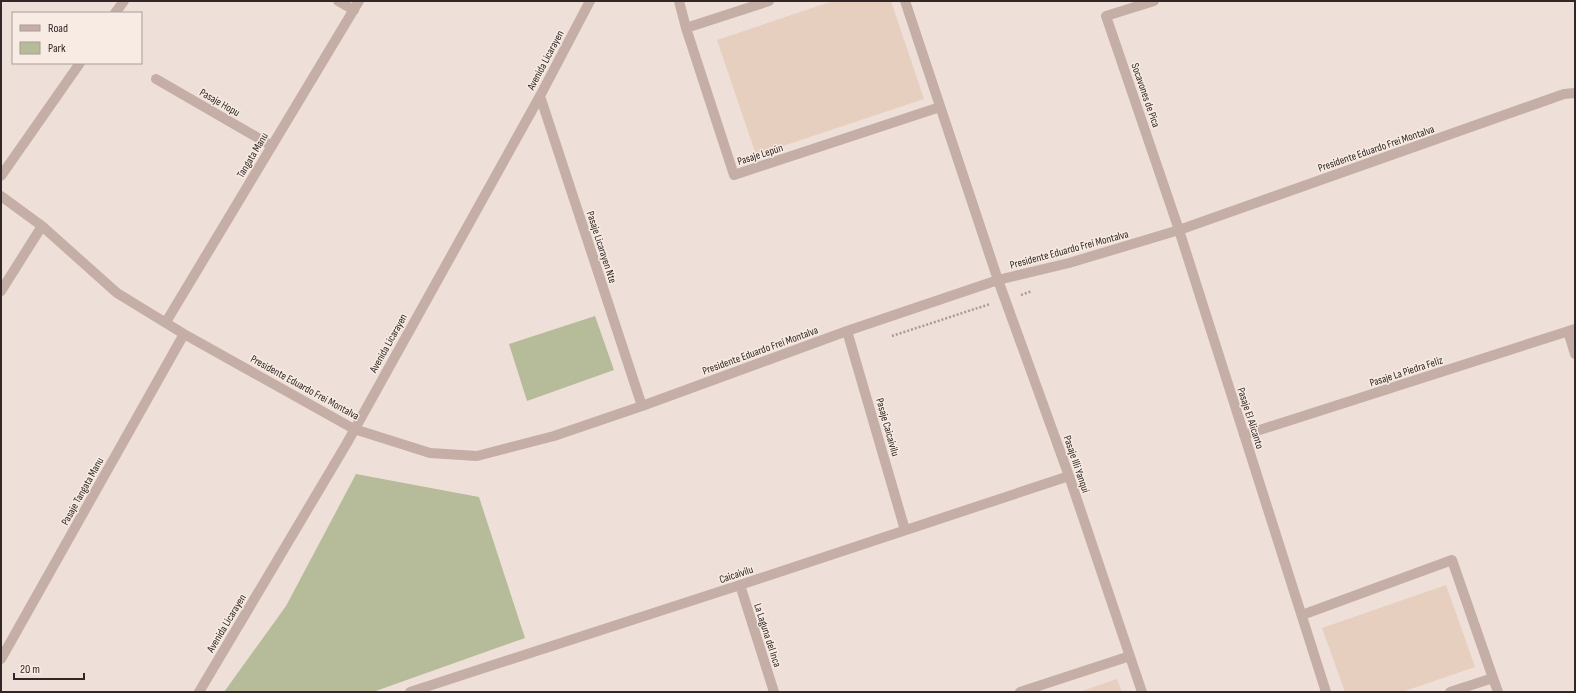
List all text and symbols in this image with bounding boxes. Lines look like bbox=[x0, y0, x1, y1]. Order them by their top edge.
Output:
legend bbox=[12, 12, 142, 64]
text: Road bbox=[48, 21, 68, 36]
street label: Avenida Licarayen bbox=[524, 28, 567, 93]
text: Park bbox=[48, 41, 66, 56]
street label: Socavones de Pica bbox=[1128, 61, 1163, 129]
street label: Pasaje Hopu bbox=[197, 86, 243, 119]
street label: Presidente Eduardo Frei Montalva bbox=[1316, 122, 1436, 175]
street label: Tangata Manu bbox=[234, 130, 271, 180]
street label: Pasaje Lepún bbox=[736, 141, 785, 168]
street label: Pasaje Licarayen Nte bbox=[584, 209, 619, 285]
street label: Presidente Eduardo Frei Montalva bbox=[1008, 227, 1130, 272]
street label: Avenida Licarayen bbox=[366, 311, 410, 376]
street label: Presidente Eduardo Frei Montalva bbox=[701, 323, 820, 377]
street label: Presidente Eduardo Frei Montalva bbox=[248, 352, 361, 423]
street label: Pasaje La Piedra Feliz bbox=[1368, 353, 1445, 389]
street label: Pasaje El Alicanto bbox=[1235, 386, 1267, 451]
street label: Pasaje Caicaivilu bbox=[873, 397, 902, 458]
street label: Pasaje Illi Yanqui bbox=[1061, 434, 1092, 494]
street label: Pasaje Tangata Manu bbox=[58, 455, 107, 527]
street label: Caicaivilu bbox=[718, 563, 755, 586]
street label: Avenida Licarayen bbox=[203, 592, 249, 656]
street label: La Laguna del Inca bbox=[751, 602, 784, 669]
scale bar bbox=[14, 655, 84, 681]
text: 20 m bbox=[20, 662, 40, 677]

